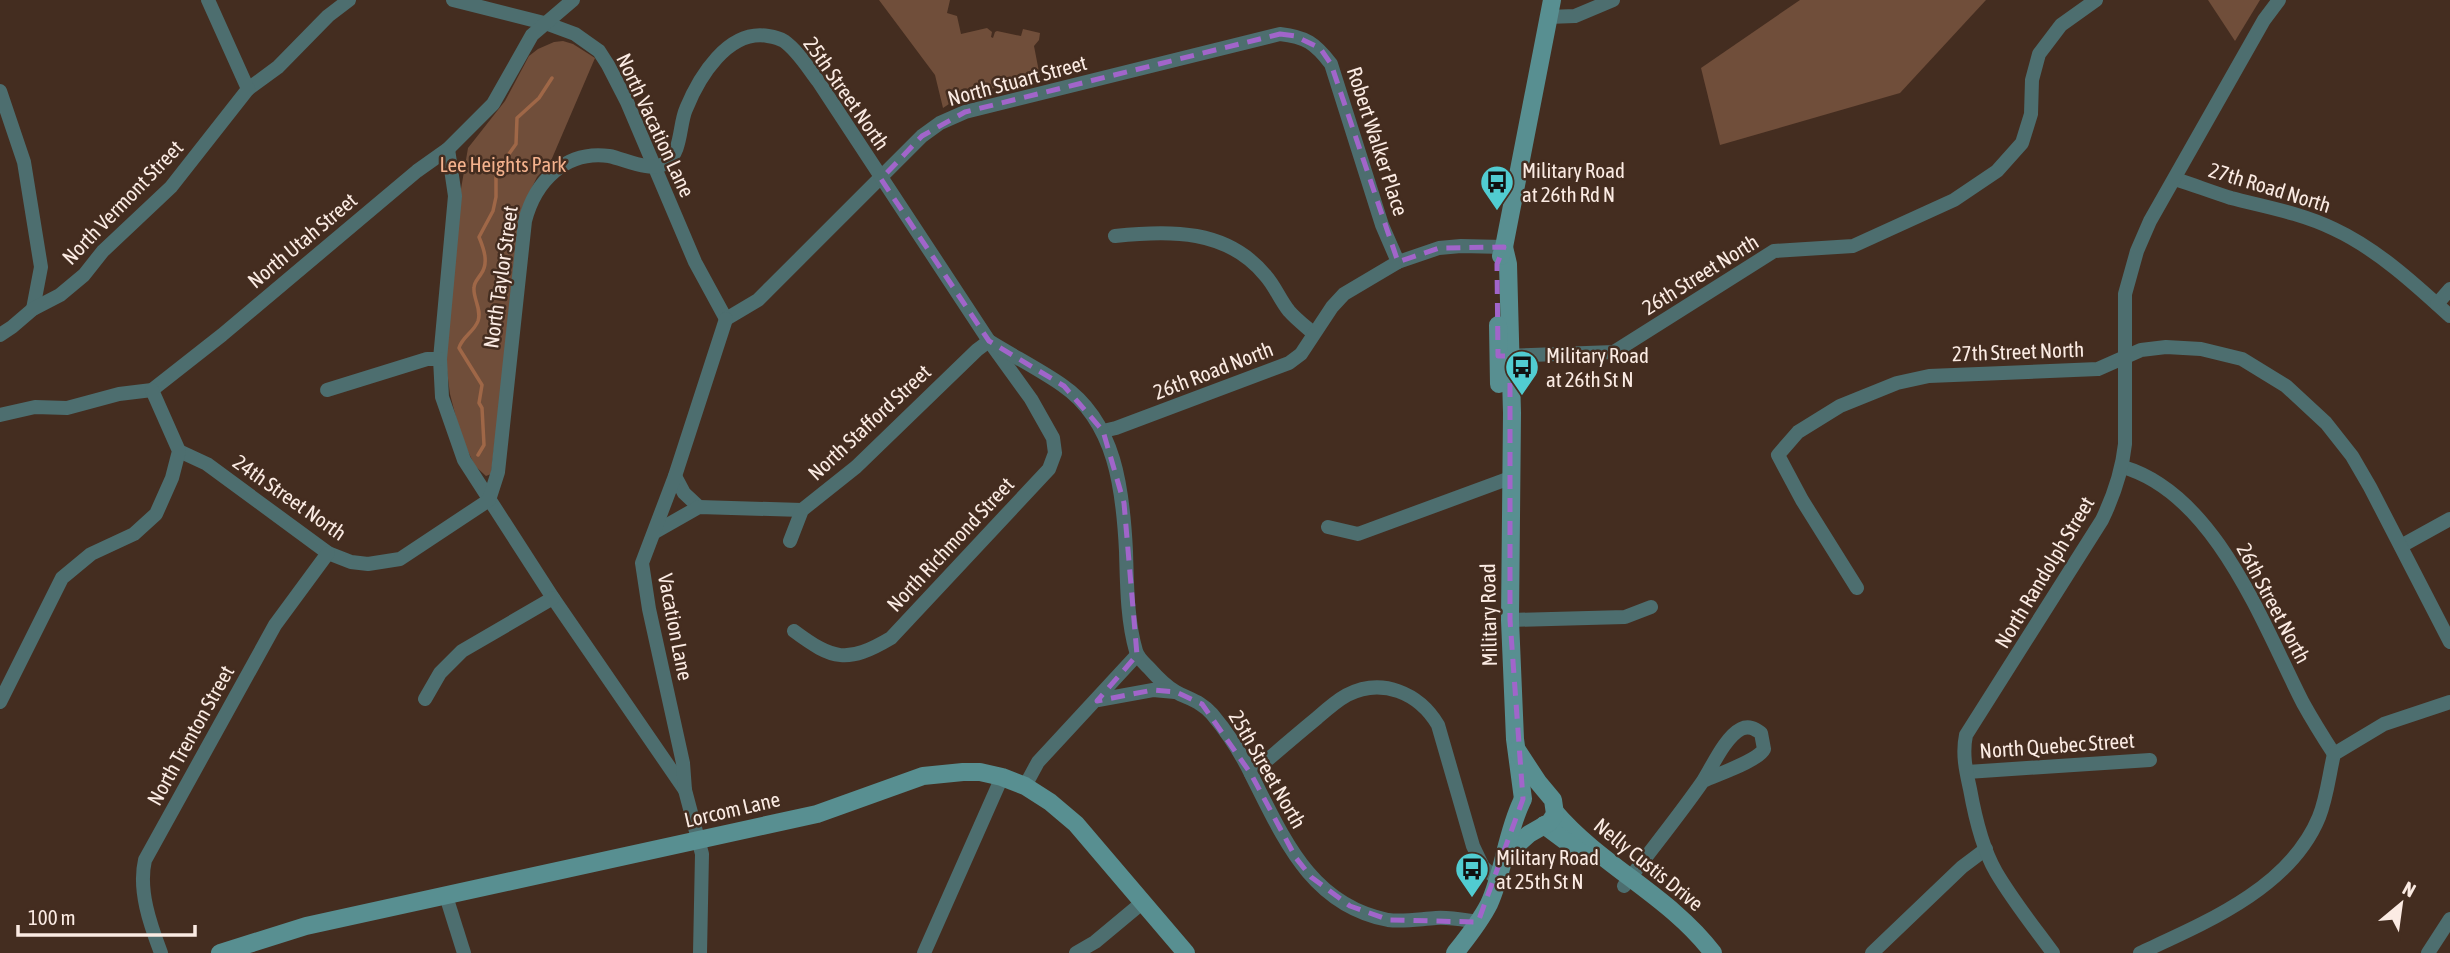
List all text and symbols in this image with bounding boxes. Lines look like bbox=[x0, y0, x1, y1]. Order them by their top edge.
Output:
street label: 25th Street North bbox=[799, 32, 895, 154]
street label: North Vacation Lane bbox=[612, 49, 700, 201]
street label: North Stuart Street bbox=[945, 50, 1089, 110]
street label: Robert Walker Place bbox=[1343, 64, 1413, 218]
street label: North Vermont Street bbox=[57, 135, 187, 269]
park label: Lee Heights Park bbox=[439, 152, 567, 176]
street label: 27th Road North bbox=[2206, 157, 2334, 217]
place label: Military Road at 26th Rd N bbox=[1522, 158, 1625, 206]
bus stop icon: Military Road at 26th Rd N bbox=[1478, 163, 1516, 212]
street label: North Utah Street bbox=[243, 188, 361, 292]
street label: North Taylor Street bbox=[478, 204, 522, 350]
street label: 26th Street North bbox=[1638, 229, 1762, 319]
street label: 26th Road North bbox=[1150, 336, 1276, 404]
street label: 27th Street North bbox=[1951, 337, 2085, 365]
place label: Military Road at 26th St N bbox=[1546, 343, 1649, 391]
bus stop icon: Military Road at 26th St N bbox=[1503, 348, 1541, 397]
street label: North Stafford Street bbox=[803, 359, 935, 485]
street label: 24th Street North bbox=[229, 449, 351, 545]
street label: North Richmond Street bbox=[882, 472, 1018, 616]
street label: North Randolph Street bbox=[1989, 492, 2099, 652]
street label: 26th Street North bbox=[2232, 539, 2316, 667]
street label: Military Road bbox=[1475, 563, 1501, 667]
street label: Vacation Lane bbox=[654, 572, 698, 682]
street label: North Trenton Street bbox=[142, 661, 238, 809]
street label: 25th Street North bbox=[1225, 706, 1311, 832]
street label: North Quebec Street bbox=[1979, 728, 2135, 762]
street label: Lorcom Lane bbox=[682, 786, 782, 832]
street label: Nelly Custis Drive bbox=[1590, 813, 1708, 915]
place label: Military Road at 25th St N bbox=[1496, 845, 1599, 893]
bus stop icon: Military Road at 25th St N bbox=[1453, 850, 1491, 899]
north arrow bbox=[2366, 869, 2436, 939]
text: N bbox=[2399, 877, 2419, 901]
scale bar bbox=[18, 894, 194, 938]
text: 100 m bbox=[28, 905, 76, 929]

